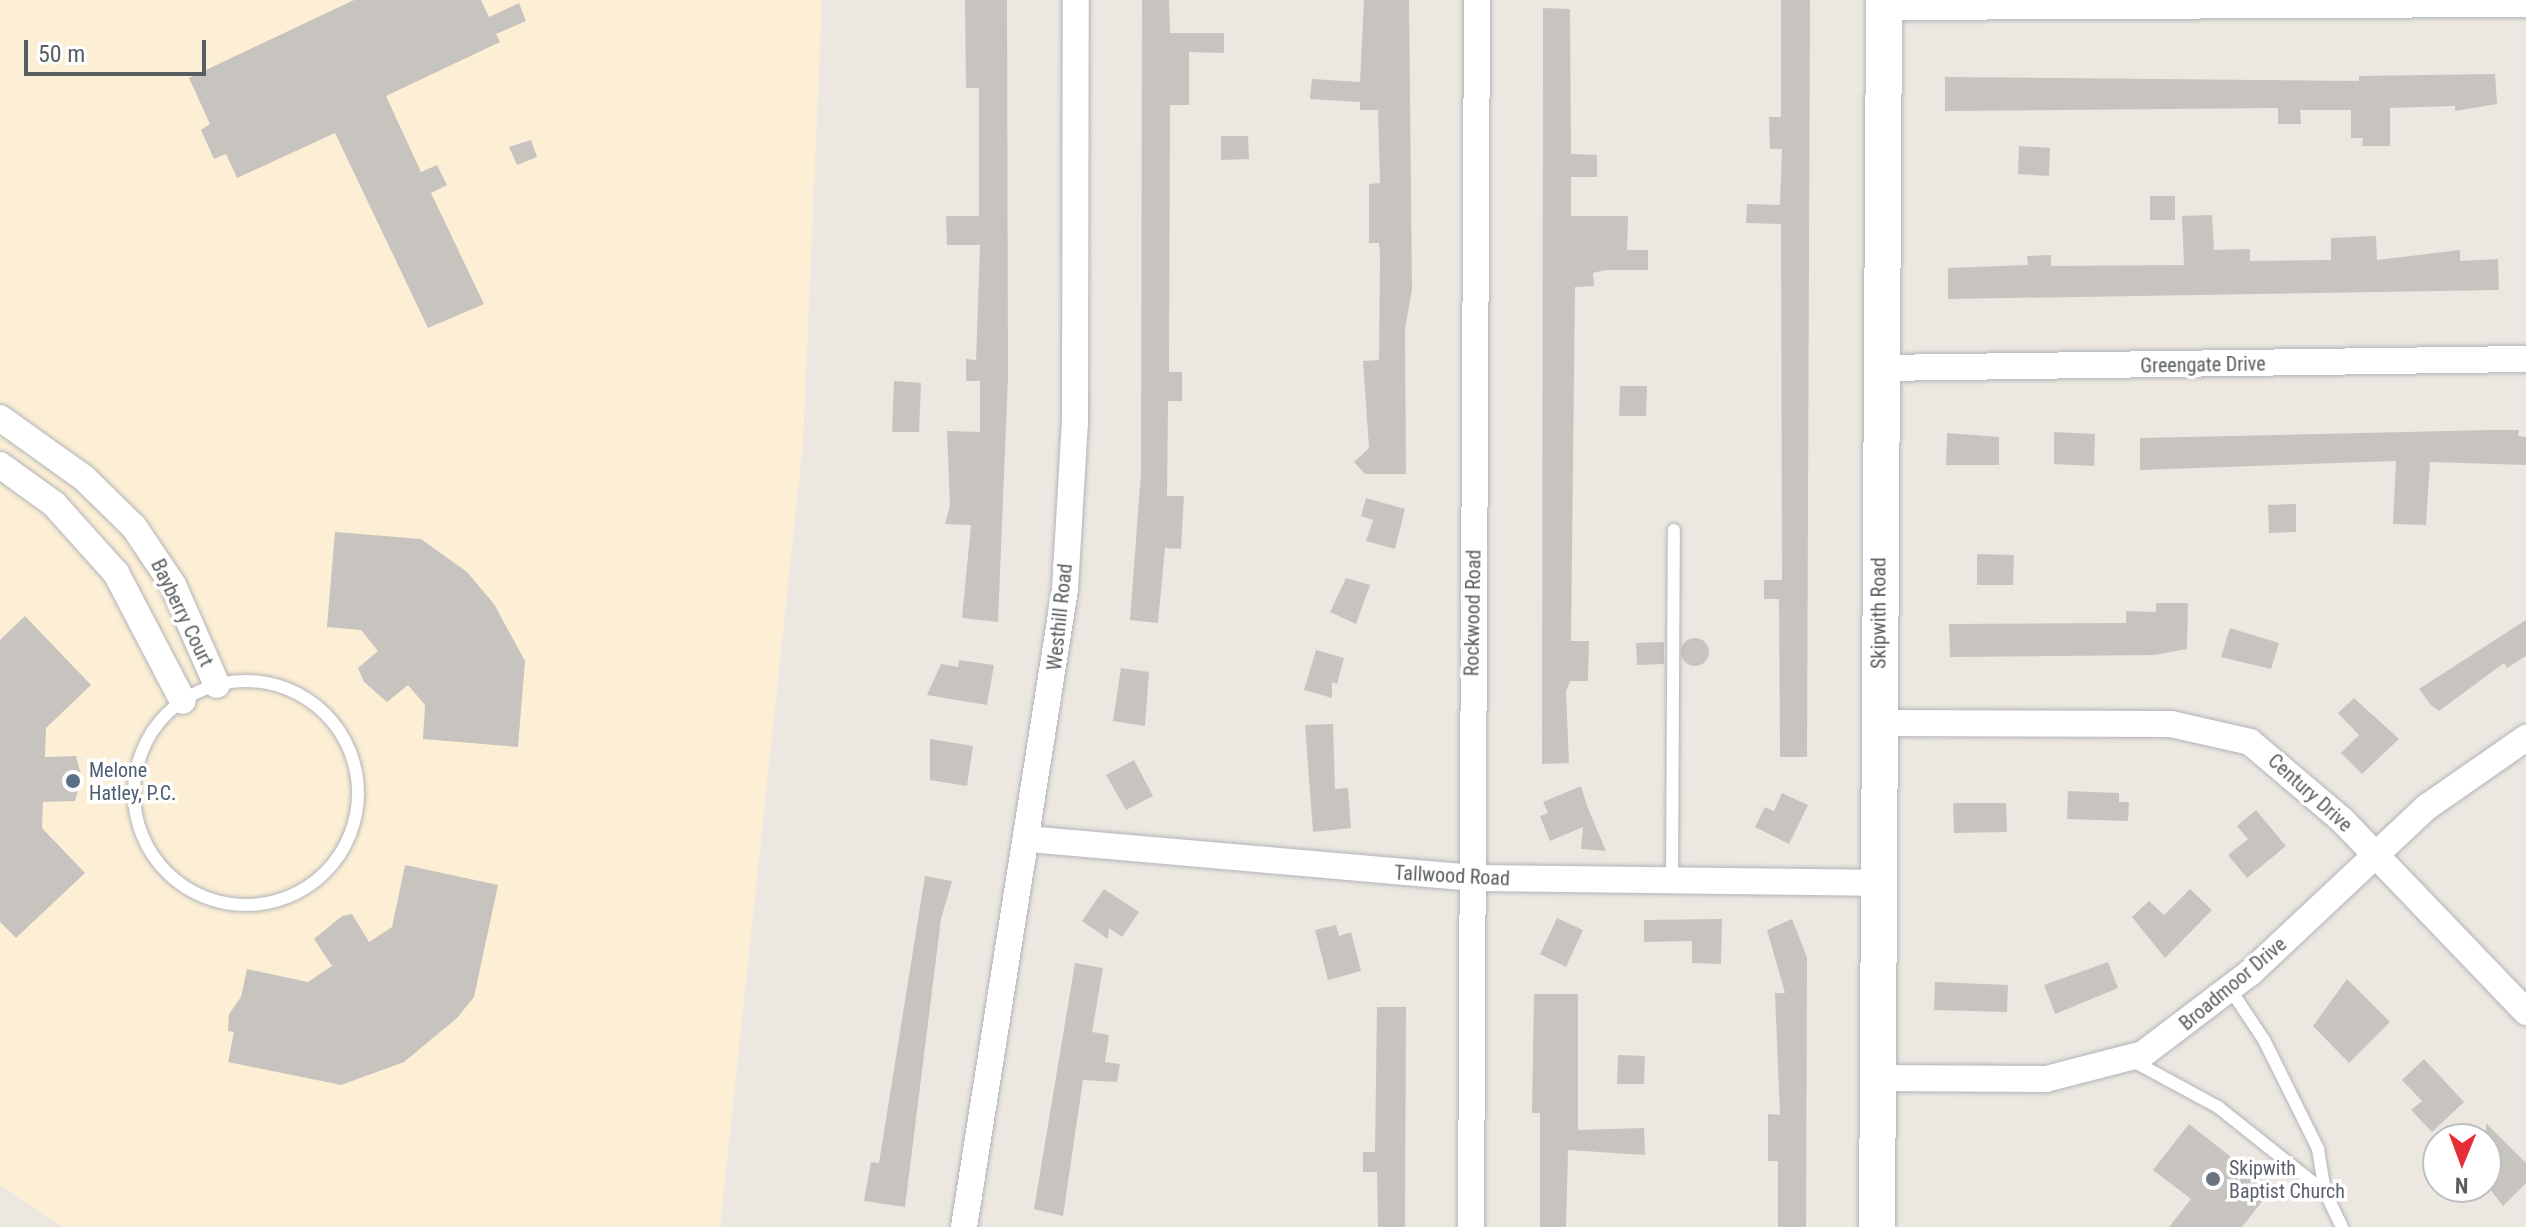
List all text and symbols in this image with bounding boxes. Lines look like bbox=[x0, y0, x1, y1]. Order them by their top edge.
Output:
scale bar bbox=[28, 24, 210, 74]
text: 50 m bbox=[38, 40, 85, 68]
street label: Greengate Drive bbox=[2140, 352, 2266, 378]
street label: Rockwood Road bbox=[1460, 549, 1486, 677]
street label: Bayberry Court bbox=[146, 555, 218, 671]
street label: Skipwith Road bbox=[1867, 557, 1891, 669]
street label: Westhill Road bbox=[1042, 562, 1078, 672]
street label: Century Drive bbox=[2263, 749, 2357, 837]
place label: Melone Hatley, P.C. bbox=[89, 758, 176, 805]
marker: Melone Hatley, P.C. bbox=[64, 772, 82, 790]
street label: Tallwood Road bbox=[1394, 861, 1510, 891]
street label: Broadmoor Drive bbox=[2175, 932, 2291, 1036]
north arrow bbox=[2422, 1123, 2502, 1203]
place label: Skipwith Baptist Church bbox=[2229, 1156, 2345, 1203]
marker: Skipwith Baptist Church bbox=[2204, 1170, 2222, 1188]
text: N bbox=[2455, 1173, 2469, 1198]

